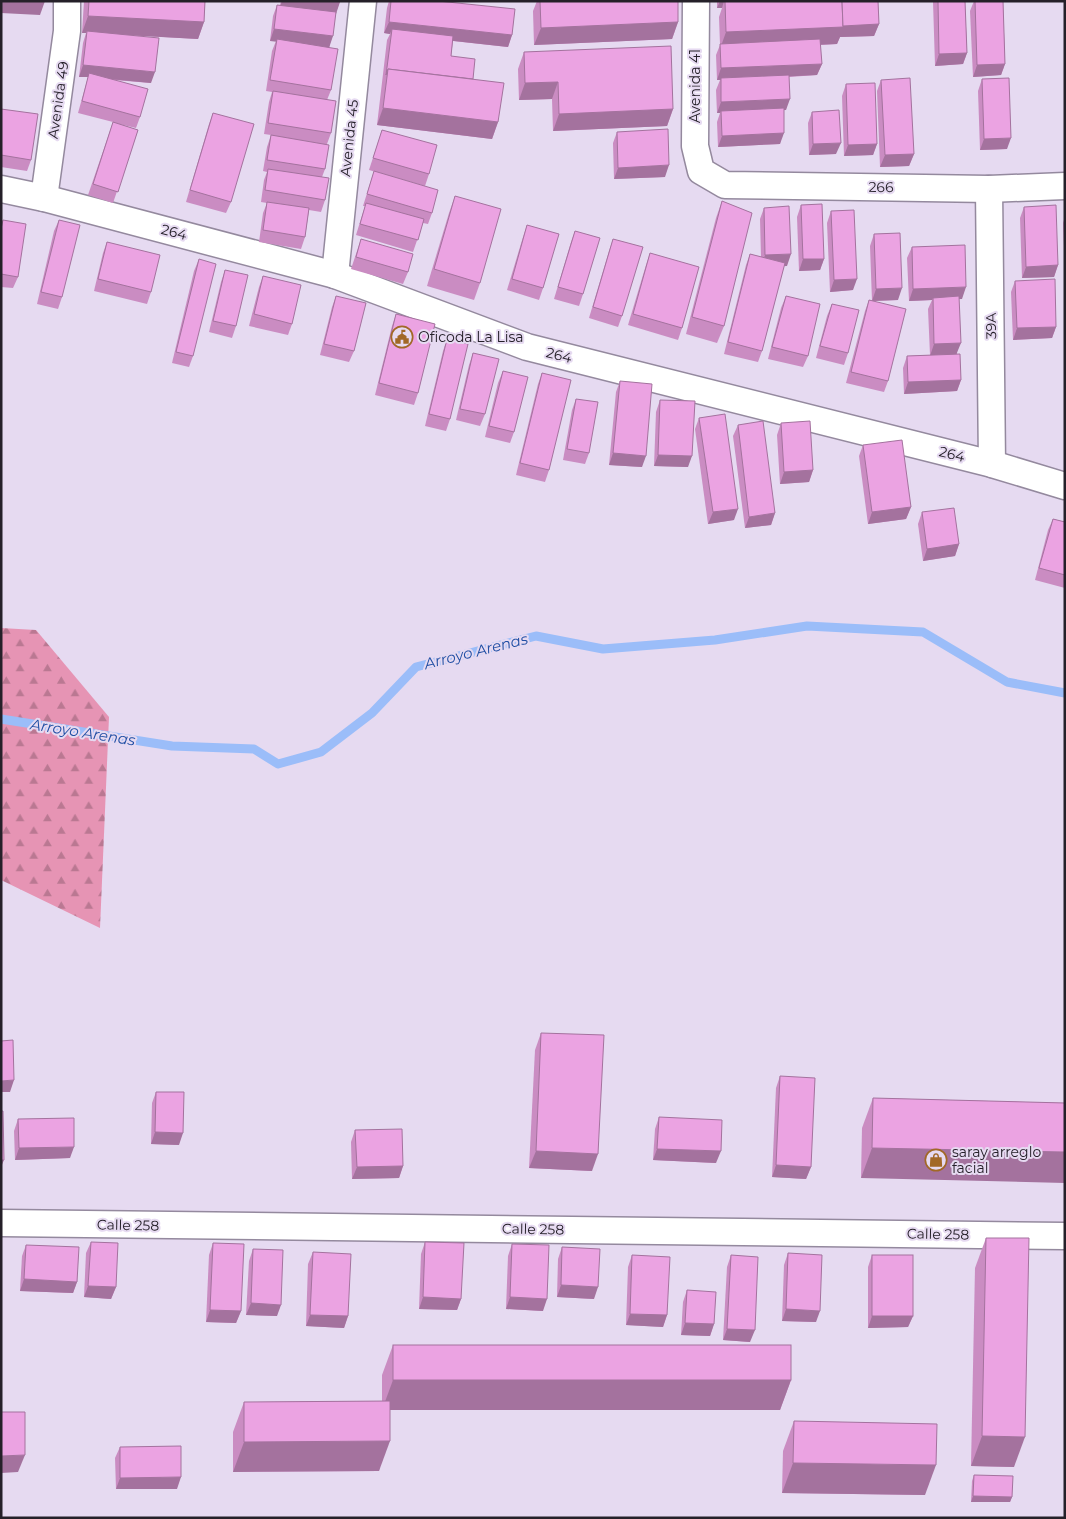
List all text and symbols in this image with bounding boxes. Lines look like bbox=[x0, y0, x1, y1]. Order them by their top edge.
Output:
street label: Avenida 41 bbox=[686, 49, 704, 123]
street label: Avenida 49 bbox=[44, 60, 72, 140]
street label: Avenida 45 bbox=[336, 99, 362, 177]
street label: 266 bbox=[868, 178, 894, 196]
street label: 264 bbox=[159, 220, 189, 244]
street label: 39A bbox=[982, 312, 1000, 339]
public building icon: Oficoda La Lisa bbox=[390, 325, 414, 349]
place label: Oficoda La Lisa bbox=[418, 328, 524, 346]
street label: 264 bbox=[544, 343, 574, 367]
street label: 264 bbox=[937, 442, 967, 466]
water label: Arroyo Arenas bbox=[421, 629, 530, 673]
water label: Arroyo Arenas bbox=[28, 714, 138, 750]
place label: saray arreglo facial bbox=[952, 1143, 1041, 1177]
shop icon: saray arreglo facial bbox=[924, 1148, 948, 1172]
street label: Calle 258 bbox=[97, 1215, 159, 1235]
street label: Calle 258 bbox=[502, 1219, 564, 1239]
street label: Calle 258 bbox=[907, 1224, 969, 1244]

